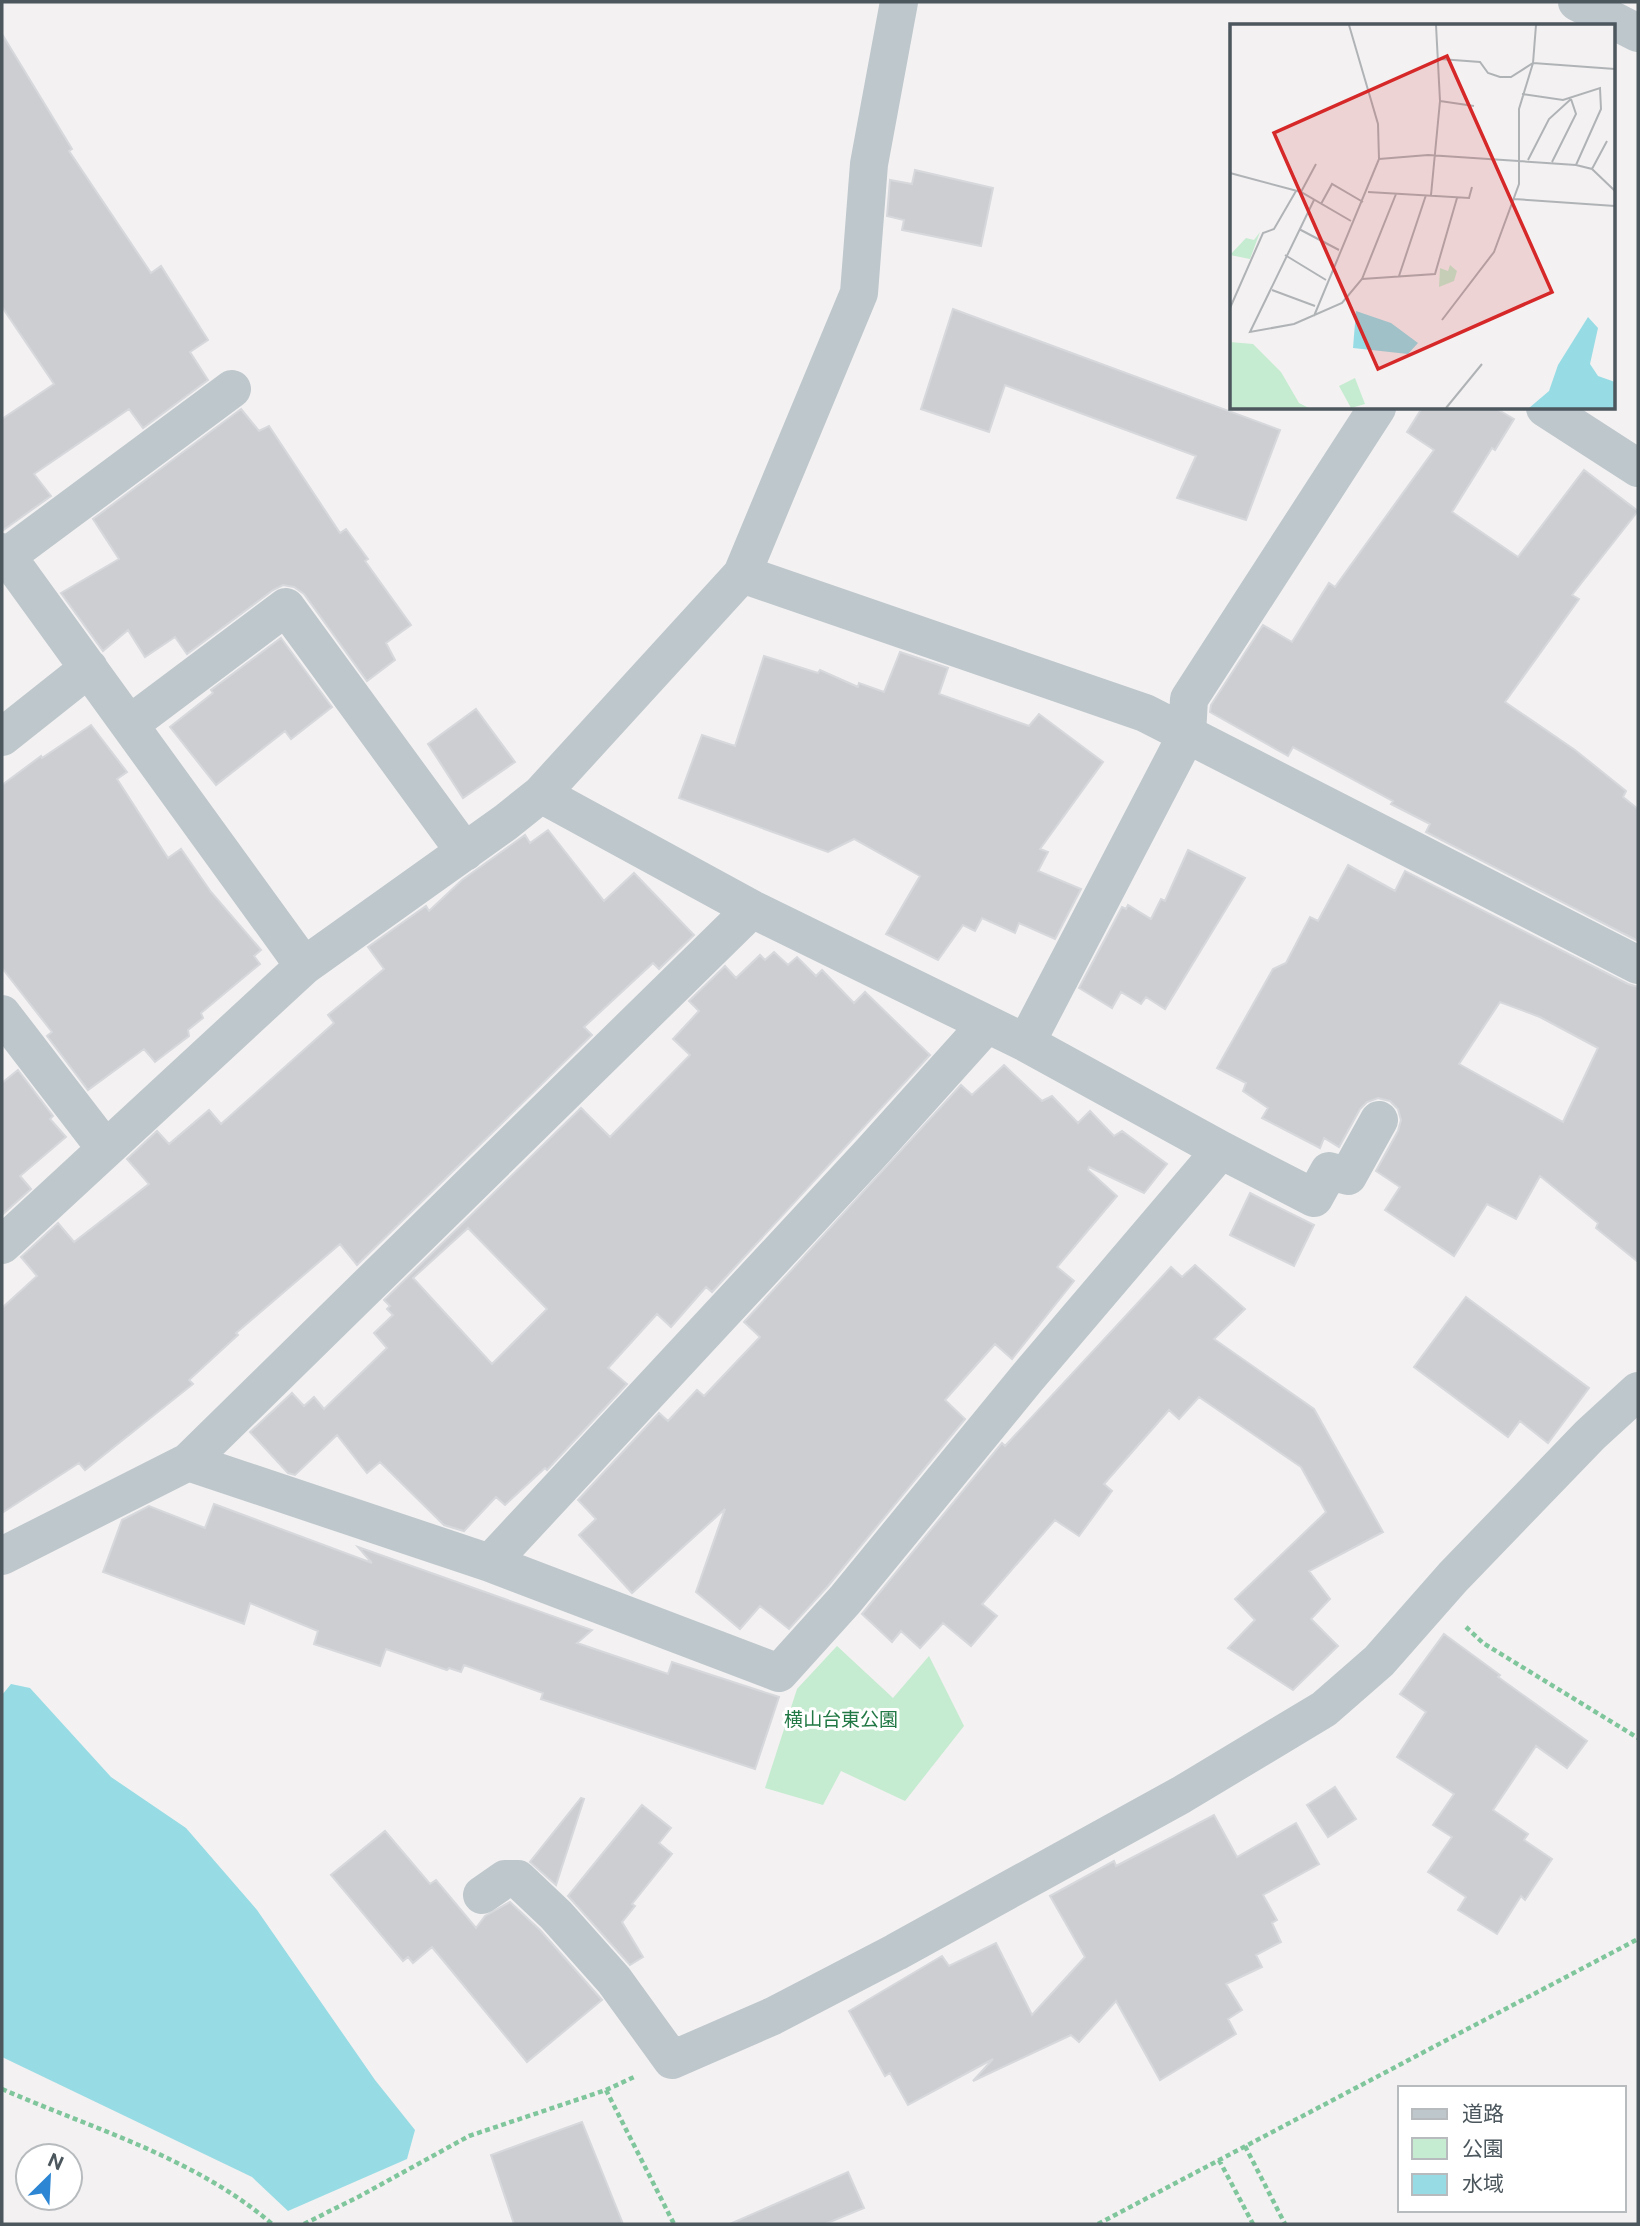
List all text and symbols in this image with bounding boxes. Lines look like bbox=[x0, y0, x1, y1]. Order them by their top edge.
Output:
inset map bbox=[1230, 24, 1616, 410]
park label: 横山台東公園 bbox=[784, 1708, 898, 1730]
legend bbox=[1398, 2086, 1626, 2212]
text: 道路 bbox=[1462, 2101, 1504, 2126]
text: 公園 bbox=[1462, 2136, 1504, 2161]
north arrow bbox=[14, 2142, 84, 2212]
text: N bbox=[45, 2148, 67, 2175]
text: 水域 bbox=[1462, 2171, 1504, 2196]

